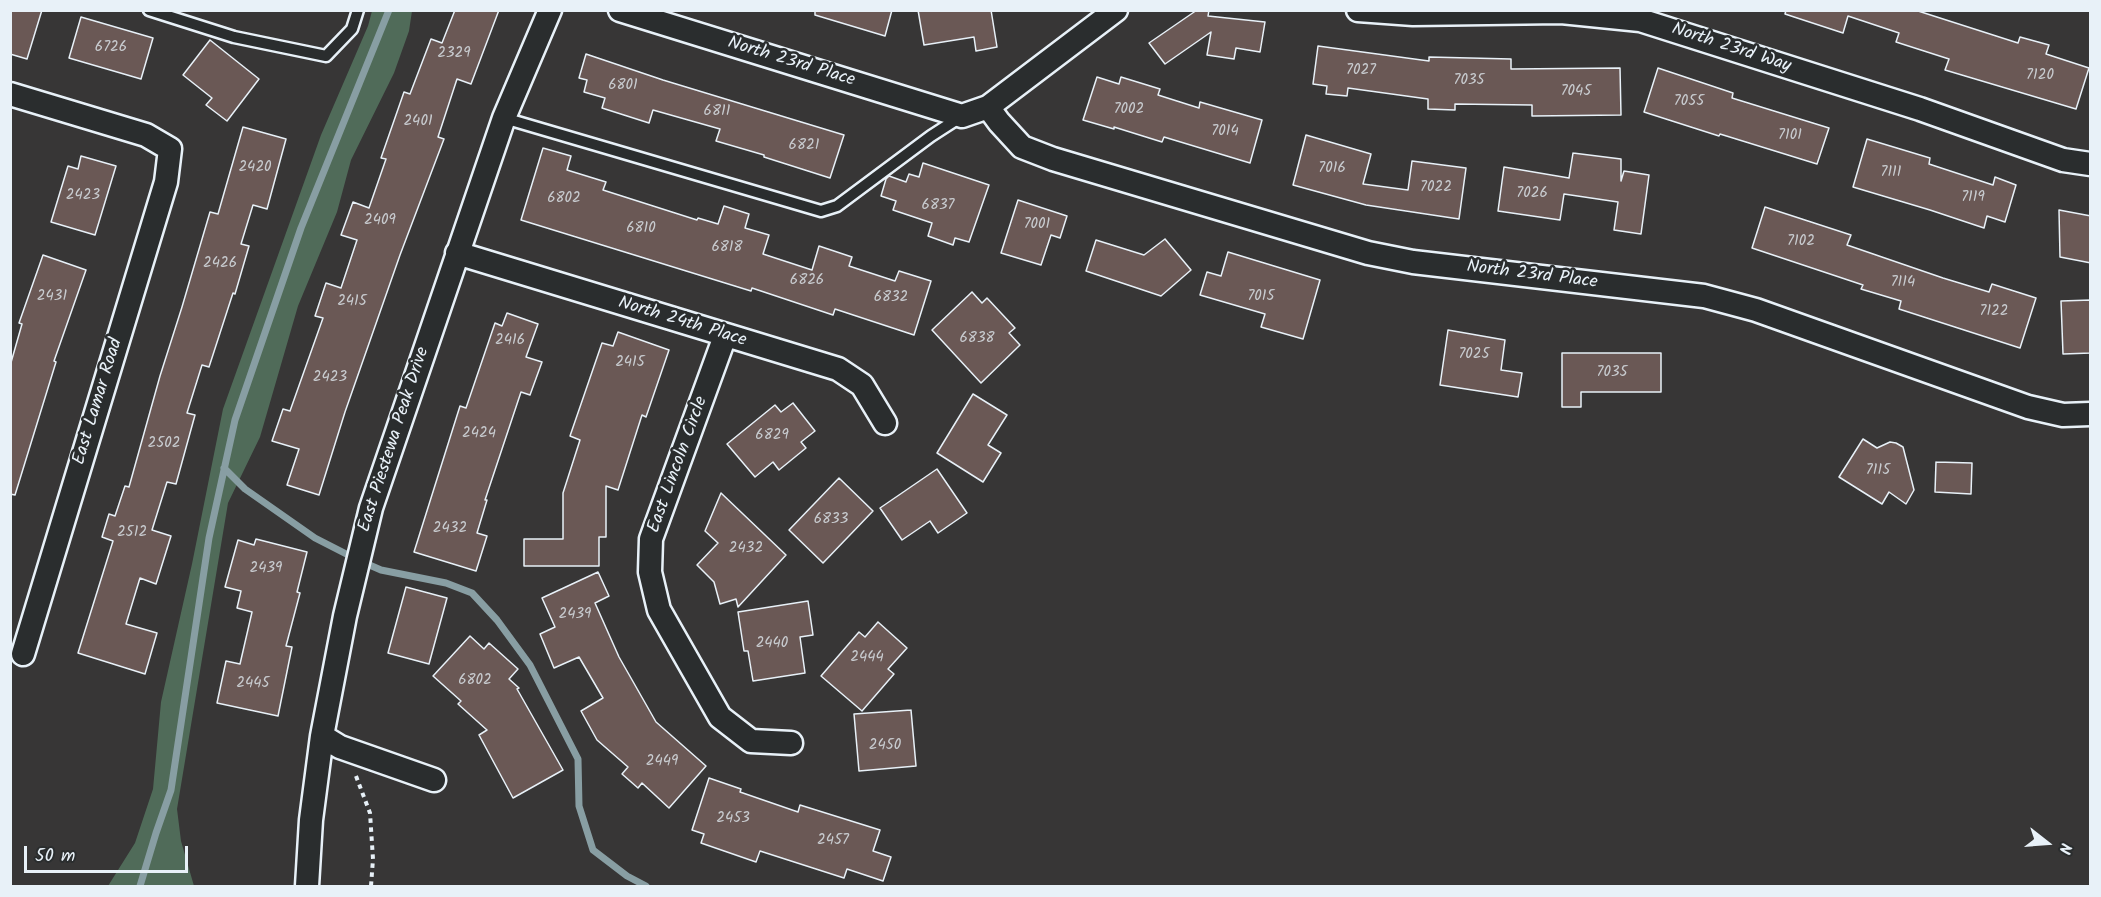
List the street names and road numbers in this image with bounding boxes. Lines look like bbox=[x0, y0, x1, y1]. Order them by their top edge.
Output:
street label: North 23rd Way bbox=[1669, 20, 1793, 78]
street label: North 23rd Place bbox=[725, 33, 857, 93]
street label: North 23rd Place bbox=[1465, 257, 1599, 295]
street label: North 24th Place bbox=[615, 293, 749, 353]
street label: East Lamar Road bbox=[70, 336, 128, 468]
street label: East Piestewa Peak Drive bbox=[355, 345, 435, 535]
street label: East Lincoln Circle bbox=[644, 394, 714, 536]

